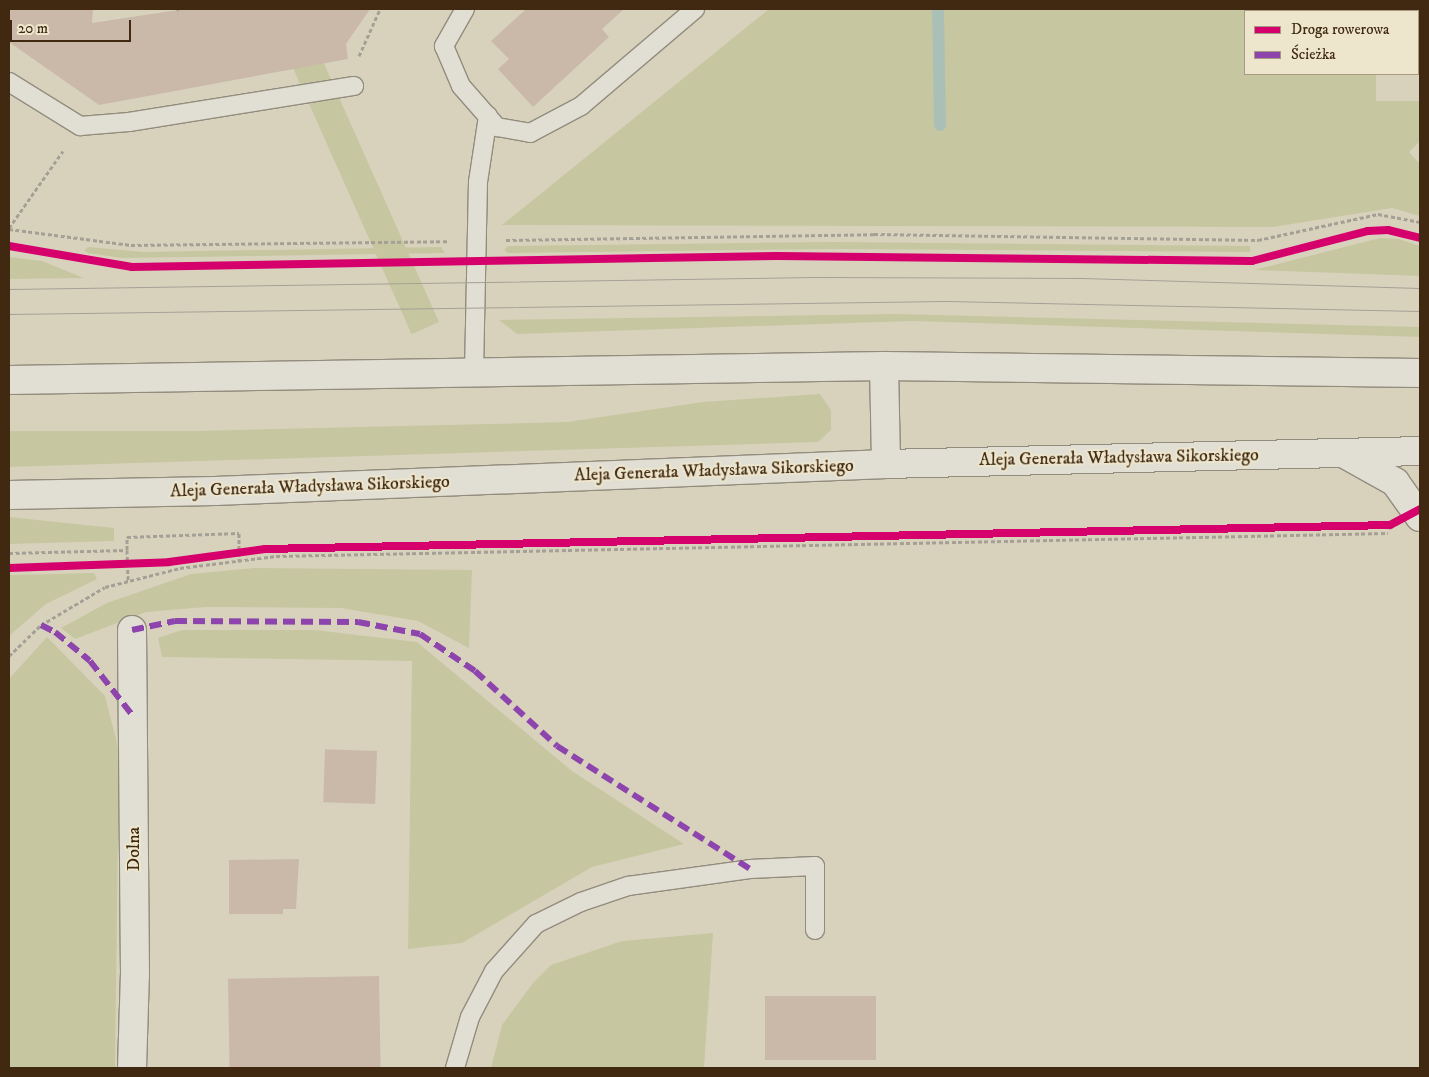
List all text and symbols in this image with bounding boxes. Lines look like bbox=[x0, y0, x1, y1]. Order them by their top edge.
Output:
scale bar bbox=[12, 10, 134, 42]
legend bbox=[1244, 10, 1419, 75]
text: 20 m bbox=[18, 19, 48, 38]
text: Droga rowerowa bbox=[1291, 20, 1389, 39]
text: Ścieżka bbox=[1291, 45, 1336, 64]
street label: Aleja Generała Władysława Sikorskiego bbox=[979, 445, 1259, 471]
street label: Aleja Generała Władysława Sikorskiego bbox=[574, 455, 854, 487]
street label: Aleja Generała Władysława Sikorskiego bbox=[170, 471, 450, 503]
street label: Dolna bbox=[123, 827, 145, 871]

